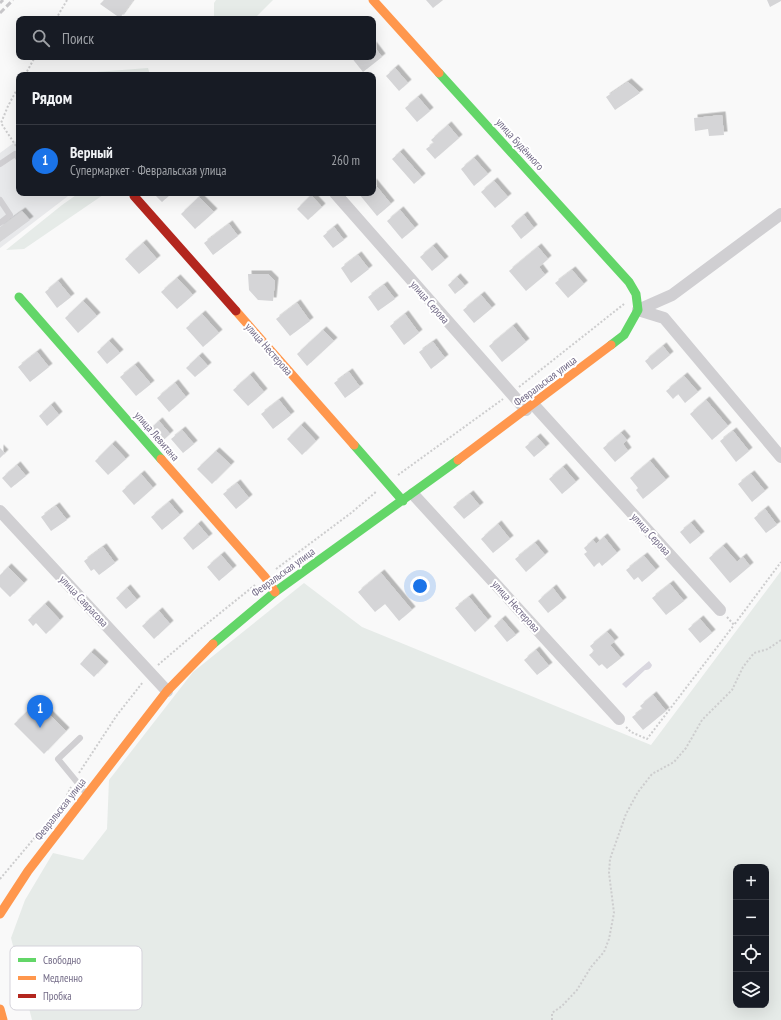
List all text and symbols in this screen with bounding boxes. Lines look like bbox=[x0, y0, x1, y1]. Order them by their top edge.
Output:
search box bbox=[16, 16, 376, 60]
icon: search bbox=[30, 27, 52, 49]
text: Поиск bbox=[62, 29, 94, 48]
text: Рядом bbox=[32, 87, 72, 109]
street label: улица Будённого bbox=[493, 115, 547, 173]
text: Верный bbox=[70, 143, 113, 162]
text: 1 bbox=[42, 152, 48, 169]
text: 260 m bbox=[331, 152, 360, 169]
text: Супермаркет · Февральская улица bbox=[70, 162, 226, 179]
street label: улица Серова bbox=[407, 278, 453, 326]
street label: улица Нестерова bbox=[242, 320, 296, 378]
street label: Февральская улица bbox=[511, 353, 579, 409]
street label: улица Левитана bbox=[132, 408, 182, 464]
street label: улица Серова bbox=[628, 510, 674, 558]
street label: Февральская улица bbox=[248, 544, 318, 600]
street label: улица Саврасова bbox=[57, 572, 111, 630]
your location bbox=[410, 576, 430, 596]
street label: улица Нестерова bbox=[489, 577, 543, 635]
pin: 1 bbox=[27, 695, 53, 728]
street label: Февральская улица bbox=[31, 775, 89, 843]
map controls bbox=[733, 864, 769, 1008]
button: + bbox=[733, 864, 769, 900]
button: − bbox=[733, 900, 769, 936]
button: locate bbox=[733, 936, 769, 972]
legend bbox=[10, 946, 142, 1010]
text: Свободно bbox=[43, 953, 81, 967]
text: Медленно bbox=[43, 971, 83, 985]
button: layers bbox=[733, 972, 769, 1008]
text: Пробка bbox=[43, 989, 72, 1003]

